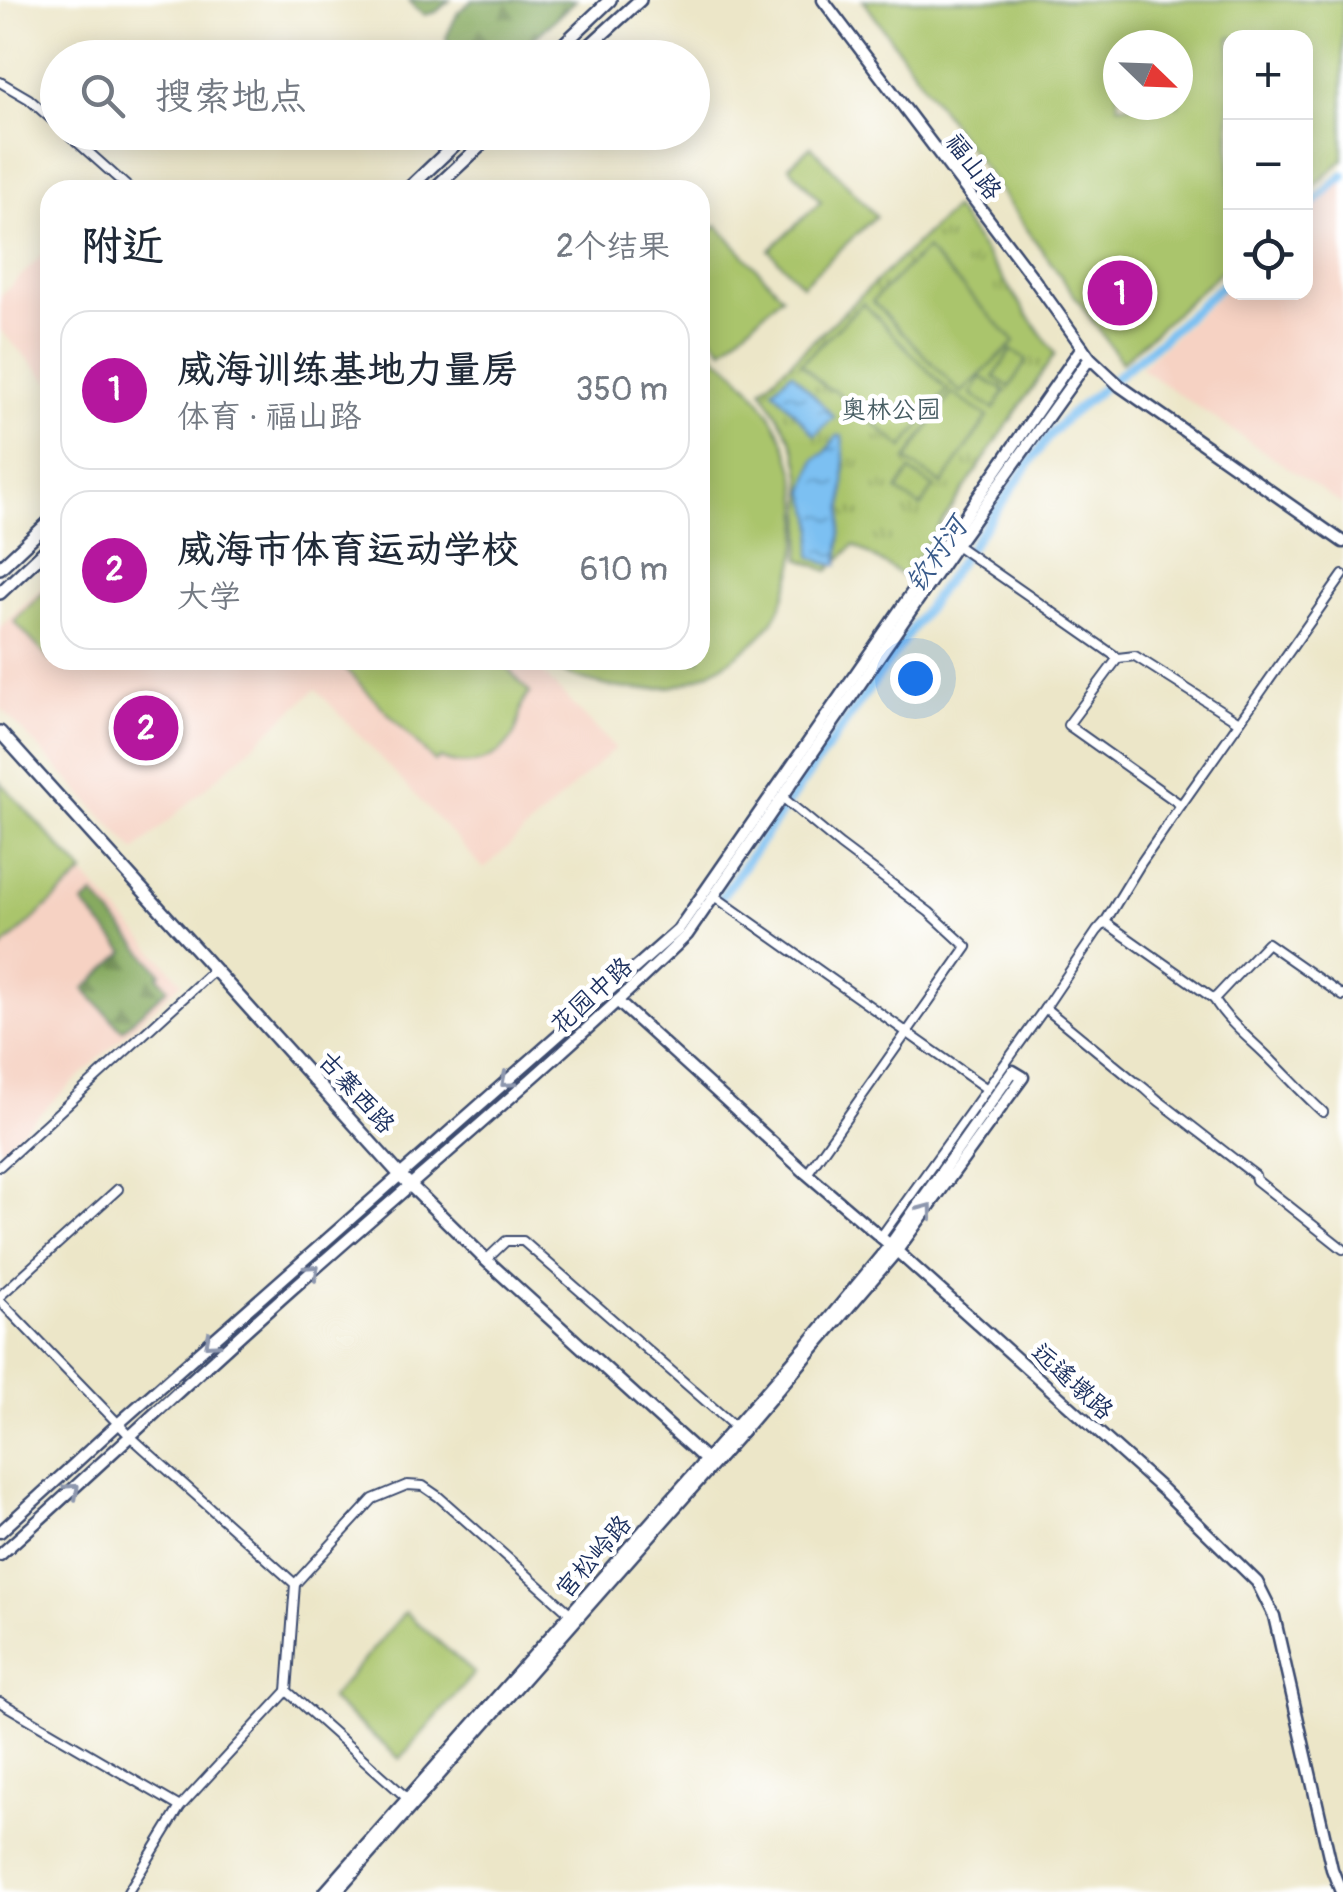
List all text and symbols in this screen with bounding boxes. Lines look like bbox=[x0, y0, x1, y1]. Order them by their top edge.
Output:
north arrow bbox=[1103, 30, 1193, 120]
map controls bbox=[1223, 30, 1313, 300]
button: + bbox=[1223, 30, 1313, 120]
search box bbox=[40, 40, 710, 150]
icon: search bbox=[75, 68, 130, 123]
text: 搜索地点 bbox=[155, 73, 307, 121]
button: − bbox=[1223, 120, 1313, 210]
street label: 福山路 bbox=[938, 128, 1008, 206]
button: locate bbox=[1223, 210, 1313, 300]
text: 附近 bbox=[80, 221, 164, 273]
text: 2个结果 bbox=[556, 227, 670, 267]
pin: 1 bbox=[1088, 256, 1152, 330]
text: 威海训练基地力量房 bbox=[177, 346, 519, 394]
text: 1 bbox=[108, 370, 121, 410]
text: 350 m bbox=[576, 370, 668, 410]
park label: 奥林公园 bbox=[841, 395, 941, 426]
text: 体育 · 福山路 bbox=[177, 397, 361, 437]
water label: 钦村河 bbox=[899, 507, 978, 599]
text: 威海市体育运动学校 bbox=[177, 526, 519, 574]
text: 2 bbox=[106, 550, 123, 590]
text: 610 m bbox=[580, 550, 668, 590]
text: 大学 bbox=[177, 577, 241, 617]
your location bbox=[890, 653, 941, 704]
pin: 2 bbox=[114, 690, 178, 766]
street label: 花园中路 bbox=[544, 951, 640, 1041]
street label: 古寨西路 bbox=[311, 1045, 401, 1141]
one-way arrow bbox=[501, 1070, 519, 1088]
one-way arrow bbox=[915, 1203, 933, 1221]
one-way arrow bbox=[301, 1264, 319, 1282]
one-way arrow bbox=[204, 1330, 222, 1348]
street label: 远遥墩路 bbox=[1024, 1337, 1120, 1427]
one-way arrow bbox=[61, 1484, 80, 1502]
street label: 宫松岭路 bbox=[549, 1509, 639, 1605]

